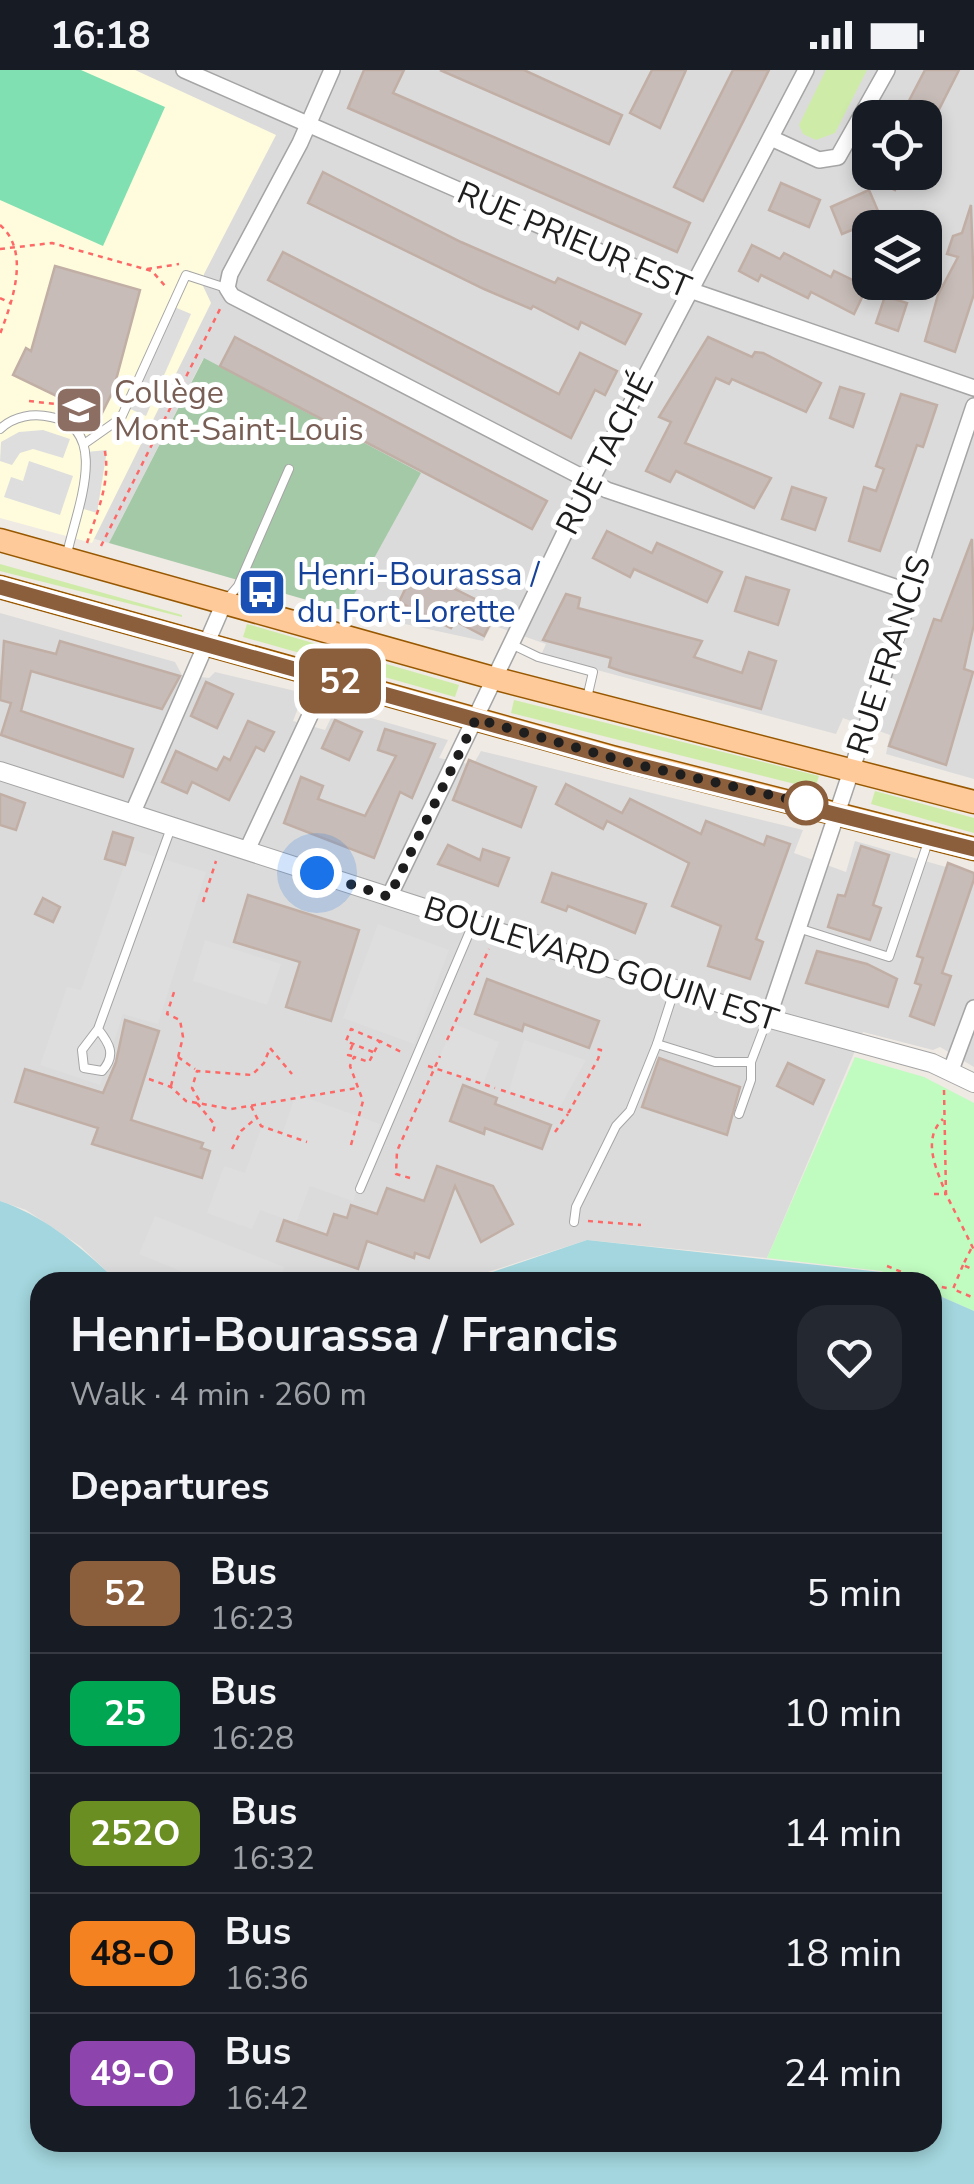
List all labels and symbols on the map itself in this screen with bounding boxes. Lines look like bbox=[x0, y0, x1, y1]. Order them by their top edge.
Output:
street label: RUE PRIEUR EST bbox=[451, 171, 698, 309]
street label: RUE TACHÉ bbox=[546, 366, 664, 542]
place label: Collège Mont-Saint-Louis bbox=[114, 371, 364, 451]
school or university icon: Collège Mont-Saint-Louis bbox=[53, 384, 105, 436]
street label: RUE FRANCIS bbox=[837, 550, 941, 760]
place label: Henri-Bourassa / du Fort-Lorette bbox=[297, 553, 541, 633]
bus stop icon: Henri-Bourassa / du Fort-Lorette bbox=[236, 566, 288, 618]
line badge: 52 bbox=[295, 648, 385, 714]
unlabelled marker bbox=[785, 782, 827, 824]
your location bbox=[292, 848, 342, 898]
street label: BOULEVARD GOUIN EST bbox=[418, 886, 784, 1042]

